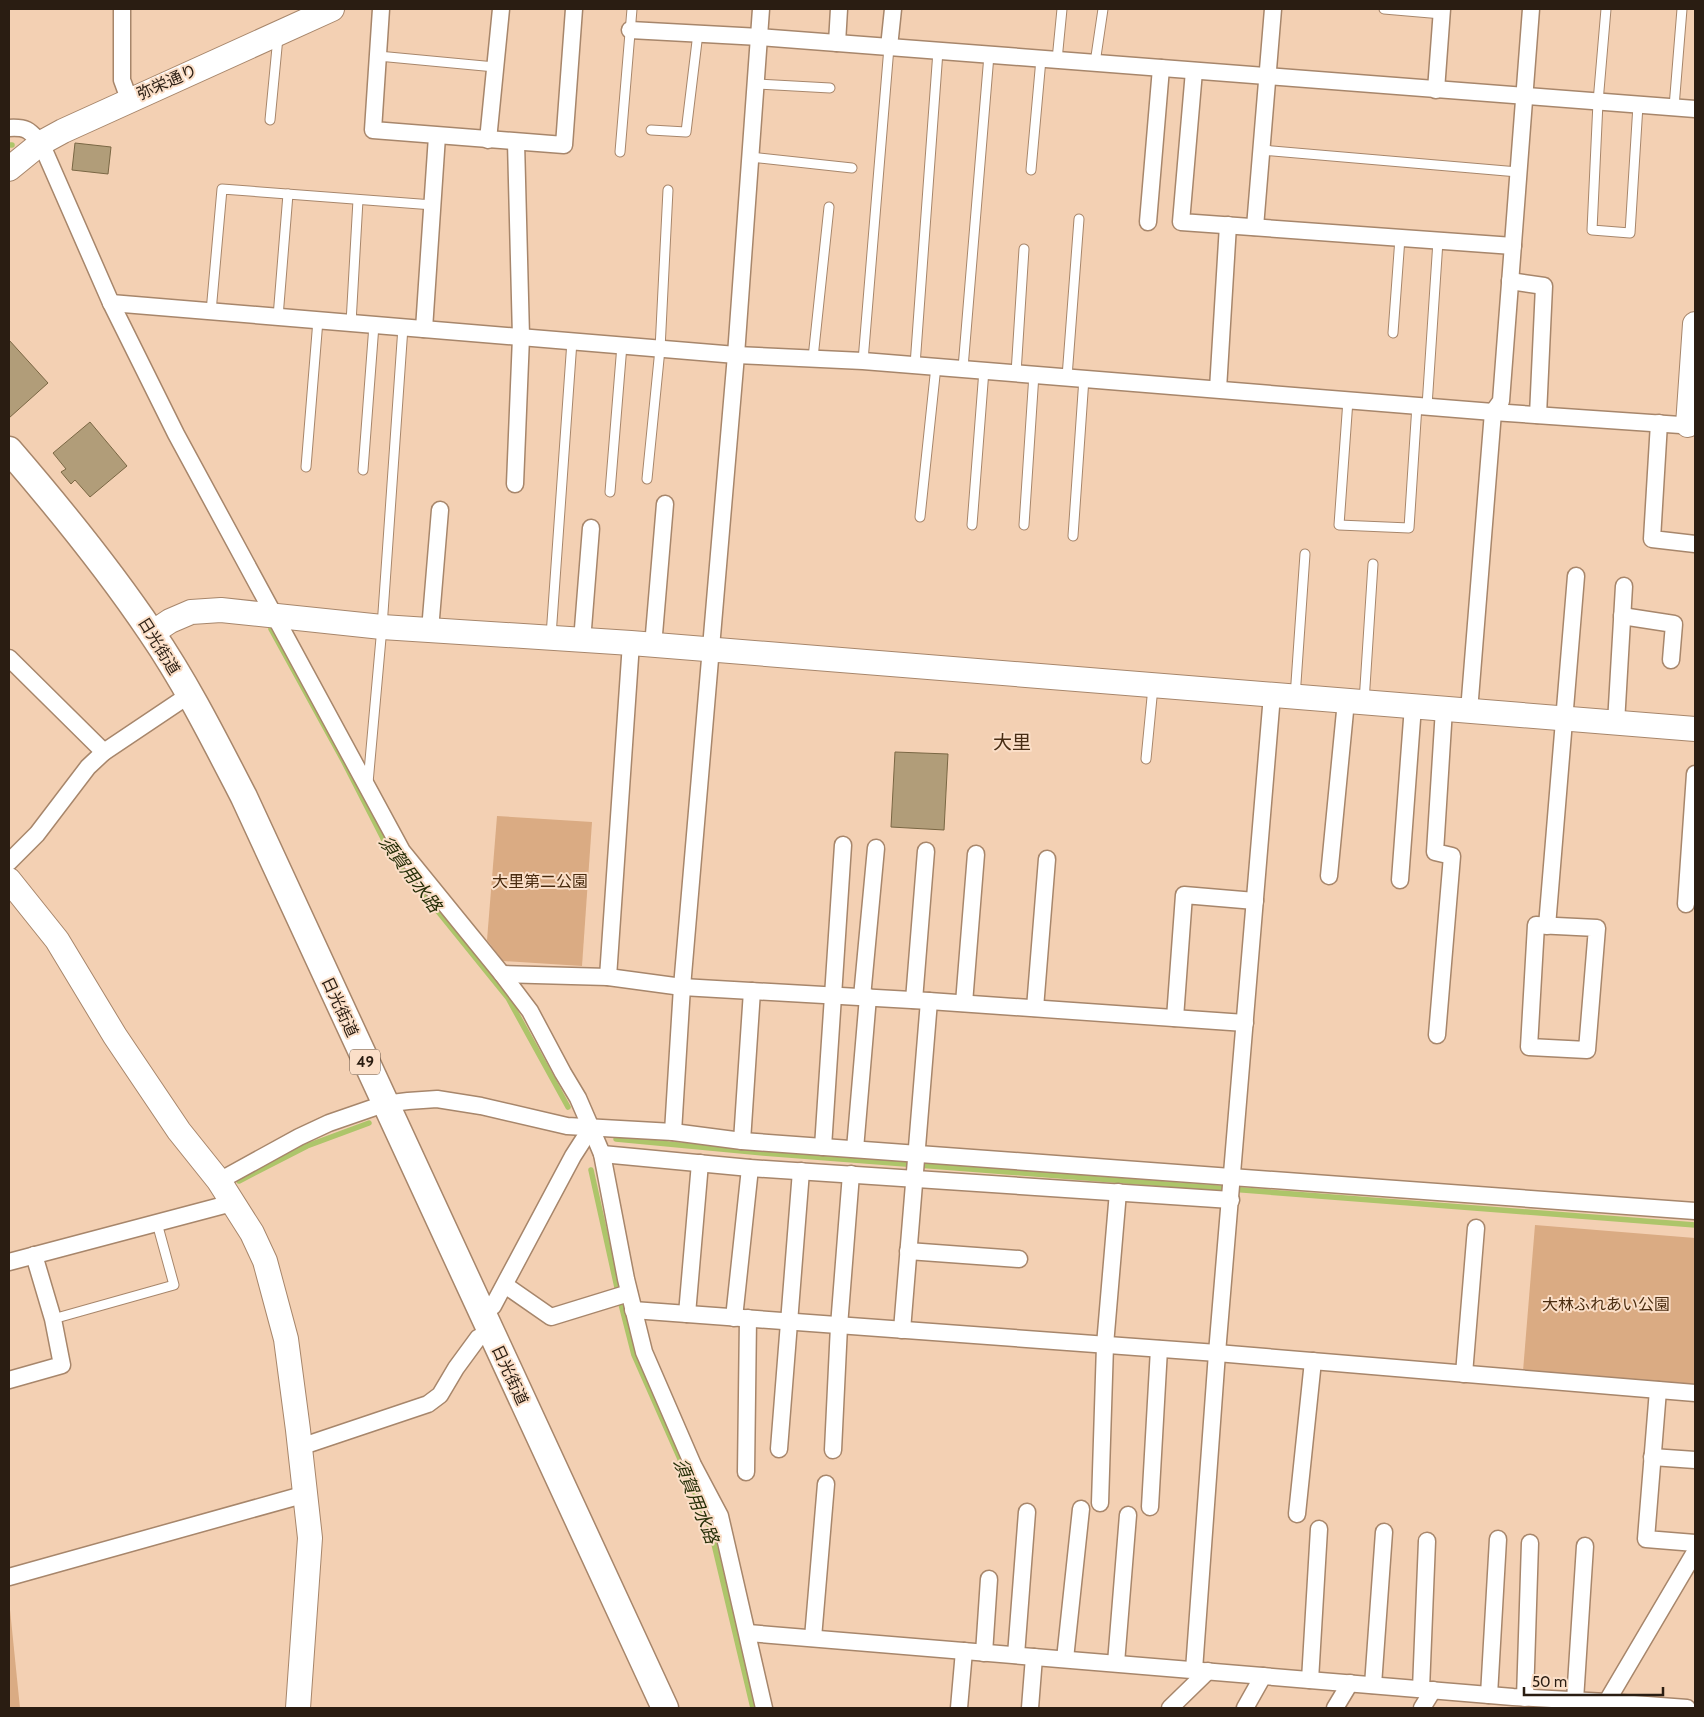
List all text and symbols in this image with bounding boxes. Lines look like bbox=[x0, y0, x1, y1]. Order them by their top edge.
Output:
street label: 弥栄通り bbox=[134, 60, 200, 104]
street label: 日光街道 bbox=[134, 614, 184, 678]
district label: 大里 bbox=[993, 731, 1031, 754]
water label: 須賀用水路 bbox=[374, 831, 447, 918]
park label: 大里第二公園 bbox=[492, 872, 588, 891]
street label: 日光街道 bbox=[318, 974, 362, 1040]
road number: 49 bbox=[350, 1050, 380, 1074]
park label: 大林ふれあい公園 bbox=[1542, 1295, 1670, 1314]
street label: 日光街道 bbox=[488, 1342, 532, 1408]
water label: 須賀用水路 bbox=[669, 1455, 724, 1549]
scale bar bbox=[1524, 1664, 1663, 1696]
text: 50 m bbox=[1532, 1673, 1567, 1691]

